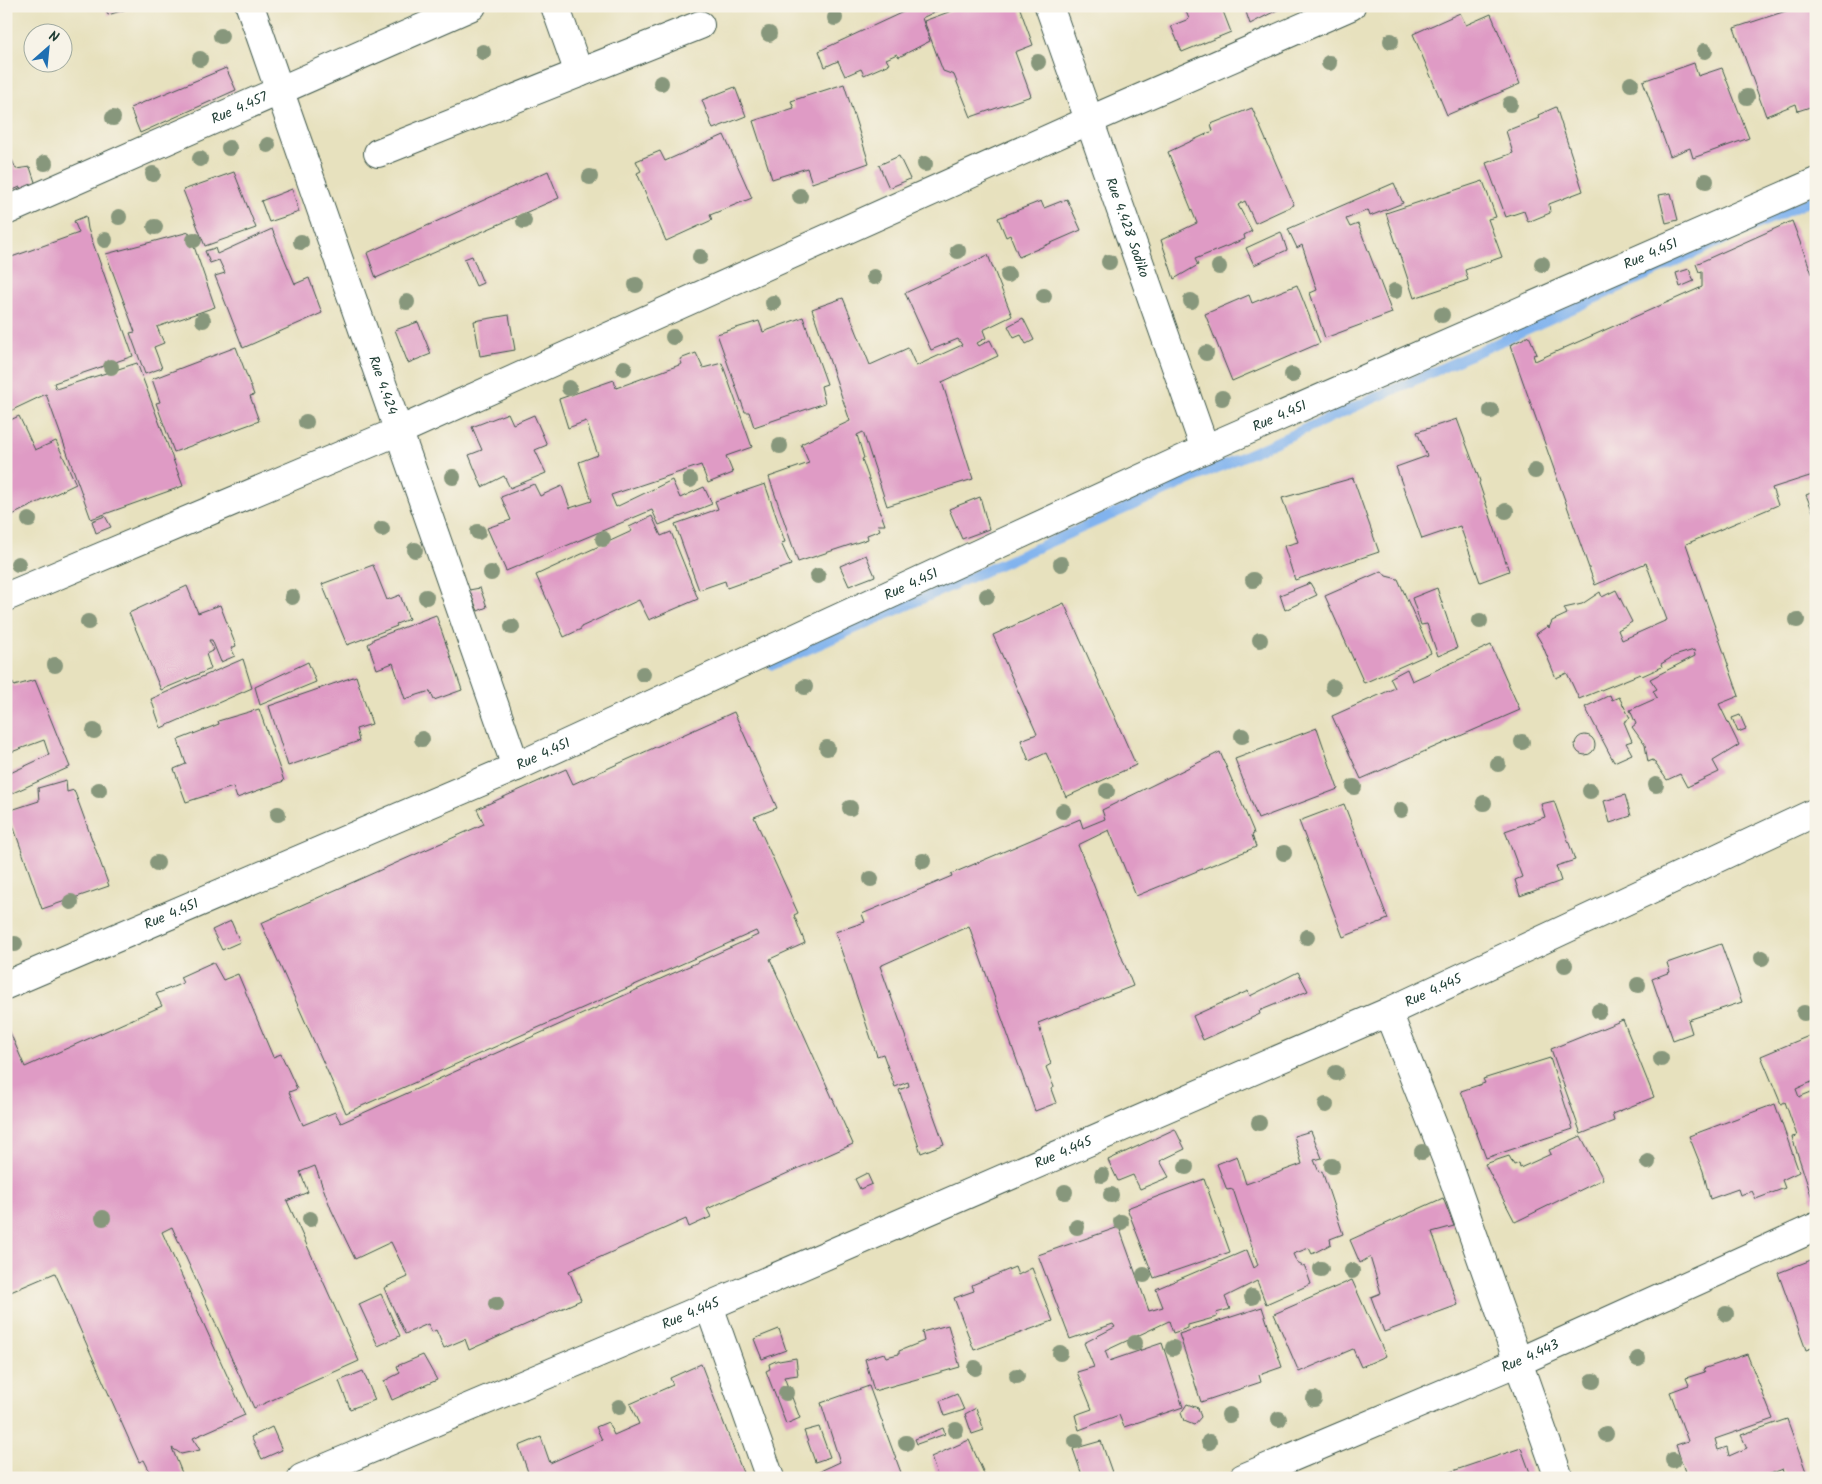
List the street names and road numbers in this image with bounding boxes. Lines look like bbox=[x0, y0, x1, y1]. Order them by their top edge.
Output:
street label: Rue 4.457 bbox=[208, 86, 272, 130]
street label: Rue 4.428 Sodiko bbox=[1099, 175, 1155, 281]
street label: Rue 4.451 bbox=[1620, 233, 1682, 276]
street label: Rue 4.424 bbox=[362, 353, 403, 418]
street label: Rue 4.451 bbox=[1249, 395, 1310, 438]
street label: Rue 4.451 bbox=[881, 563, 942, 607]
street label: Rue 4.451 bbox=[513, 732, 574, 776]
street label: Rue 4.451 bbox=[141, 893, 202, 936]
street label: Rue 4.445 bbox=[1401, 967, 1467, 1014]
street label: Rue 4.445 bbox=[1031, 1130, 1097, 1175]
street label: Rue 4.445 bbox=[658, 1291, 724, 1336]
street label: Rue 4.443 bbox=[1498, 1334, 1563, 1379]

